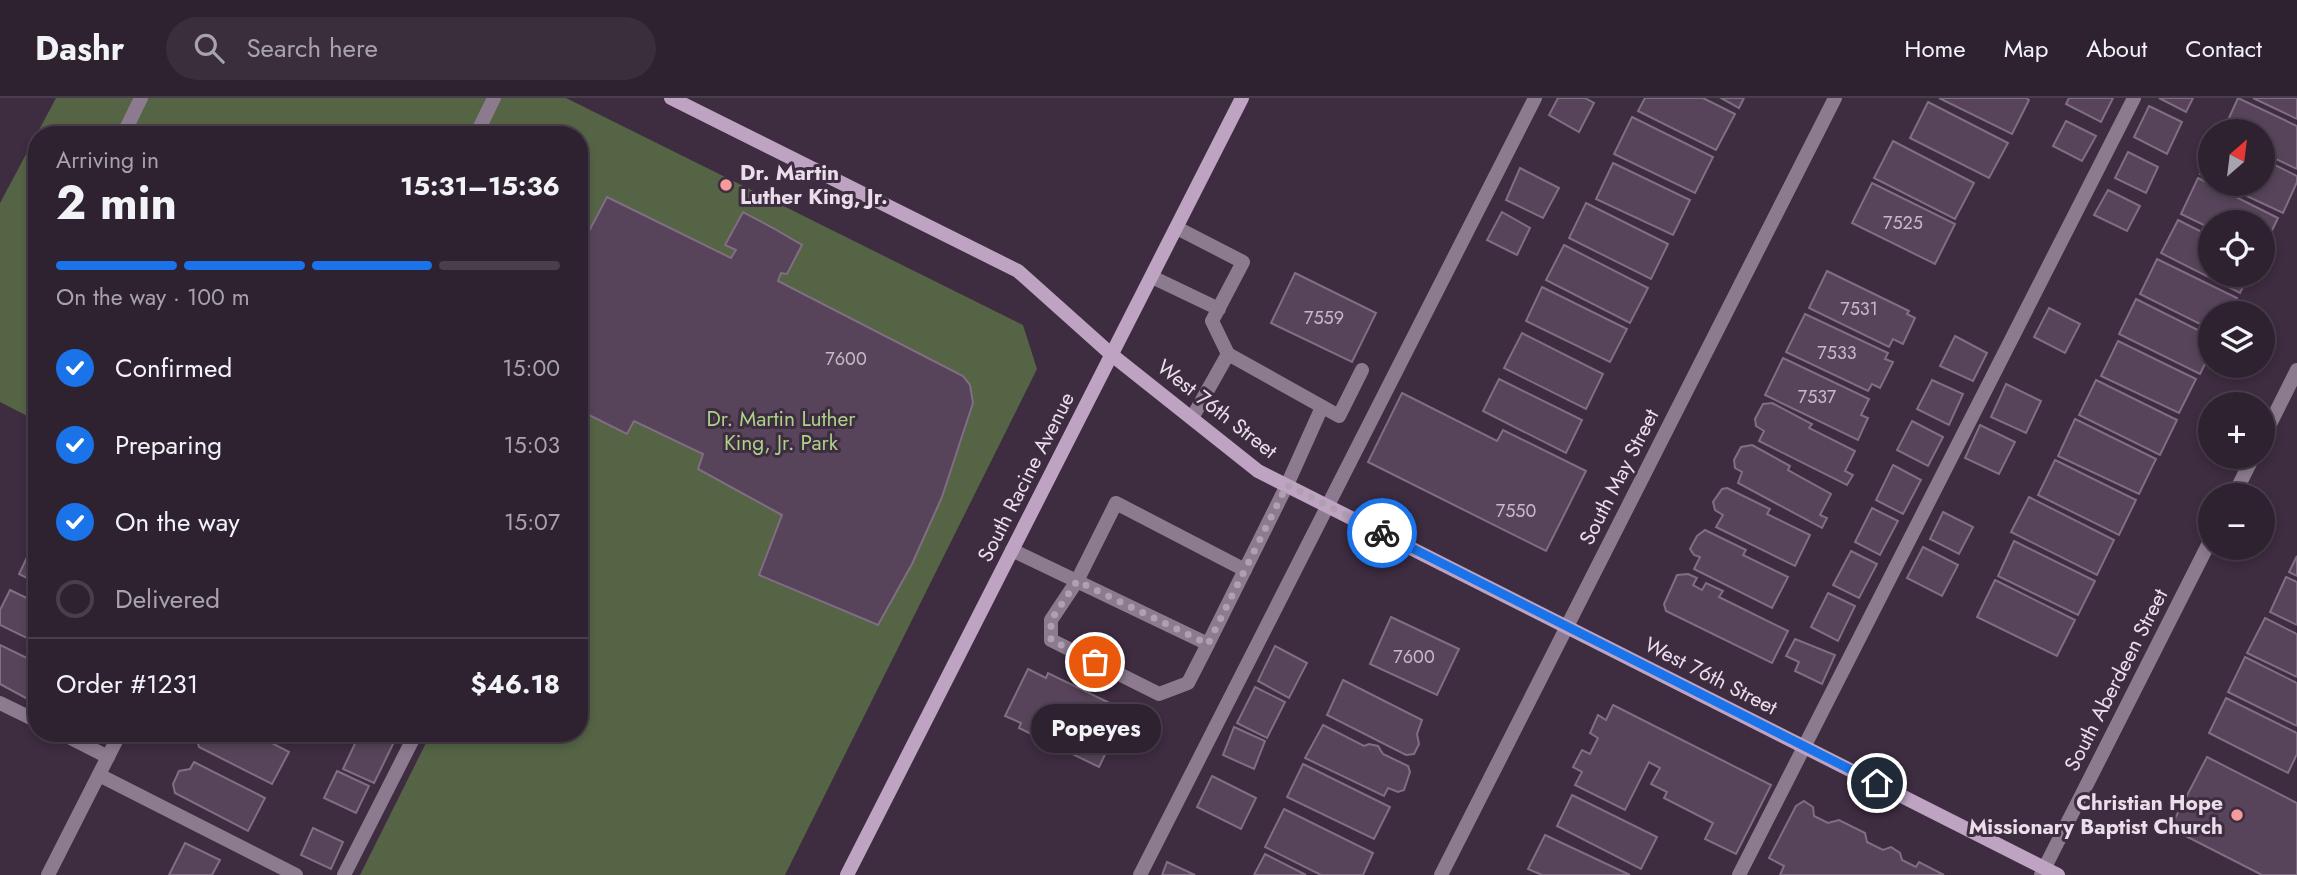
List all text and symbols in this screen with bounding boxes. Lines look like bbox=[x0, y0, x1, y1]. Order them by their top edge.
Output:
search box bbox=[166, 17, 656, 80]
text: Dashr bbox=[35, 25, 124, 72]
icon: search bbox=[190, 29, 228, 67]
text: Search here bbox=[246, 29, 378, 67]
text: Home bbox=[1904, 31, 1966, 66]
text: Map bbox=[2004, 31, 2048, 66]
text: About bbox=[2086, 31, 2147, 66]
text: Contact bbox=[2185, 31, 2262, 66]
north arrow bbox=[2198, 119, 2275, 196]
map controls bbox=[2198, 119, 2275, 560]
text: Arriving in bbox=[56, 143, 159, 177]
place label: Dr. Martin Luther King, Jr. bbox=[740, 158, 888, 212]
text: 15:31–15:36 bbox=[400, 167, 560, 205]
text: 2 min bbox=[56, 170, 177, 236]
marker: Dr. Martin Luther King, Jr. bbox=[718, 177, 734, 193]
house number: 7525 bbox=[1883, 210, 1923, 236]
button: locate bbox=[2198, 210, 2275, 287]
text: On the way · 100 m bbox=[56, 280, 250, 314]
house number: 7531 bbox=[1840, 296, 1878, 322]
button: layers bbox=[2198, 301, 2275, 378]
house number: 7559 bbox=[1304, 305, 1344, 331]
house number: 7533 bbox=[1817, 340, 1857, 366]
house number: 7600 bbox=[825, 346, 867, 372]
icon: check bbox=[56, 349, 94, 387]
text: Confirmed bbox=[115, 349, 232, 387]
text: 15:00 bbox=[502, 351, 560, 385]
street label: West 76th Street bbox=[1151, 352, 1283, 466]
house number: 7537 bbox=[1798, 384, 1837, 410]
street label: South Racine Avenue bbox=[970, 387, 1082, 567]
button: + bbox=[2198, 392, 2275, 469]
park label: Dr. Martin Luther King, Jr. Park bbox=[706, 404, 856, 458]
street label: South May Street bbox=[1572, 404, 1666, 550]
icon: check bbox=[56, 426, 94, 464]
text: Preparing bbox=[115, 426, 222, 464]
text: 15:03 bbox=[503, 428, 560, 462]
button: − bbox=[2198, 483, 2275, 560]
courier bbox=[1347, 498, 1417, 568]
house number: 7550 bbox=[1496, 498, 1536, 524]
icon: check bbox=[56, 503, 94, 541]
text: On the way bbox=[115, 503, 240, 541]
text: 15:07 bbox=[504, 505, 560, 539]
icon: bike bbox=[1363, 514, 1401, 552]
text: Delivered bbox=[115, 580, 220, 618]
street label: South Aberdeen Street bbox=[2057, 584, 2175, 776]
street label: West 76th Street bbox=[1639, 630, 1783, 722]
pin bbox=[1065, 632, 1125, 692]
icon: bag bbox=[1076, 643, 1114, 681]
house number: 7600 bbox=[1393, 644, 1435, 670]
text: Order #1231 bbox=[56, 665, 199, 703]
text: $46.18 bbox=[470, 665, 560, 703]
callout: Popeyes bbox=[1030, 704, 1160, 753]
text: Popeyes bbox=[1051, 711, 1141, 745]
pin bbox=[1847, 753, 1907, 813]
icon: home bbox=[1858, 764, 1896, 802]
place label: Christian Hope Missionary Baptist Church bbox=[1969, 788, 2223, 842]
marker: Christian Hope Missionary Baptist Church bbox=[2229, 807, 2245, 823]

